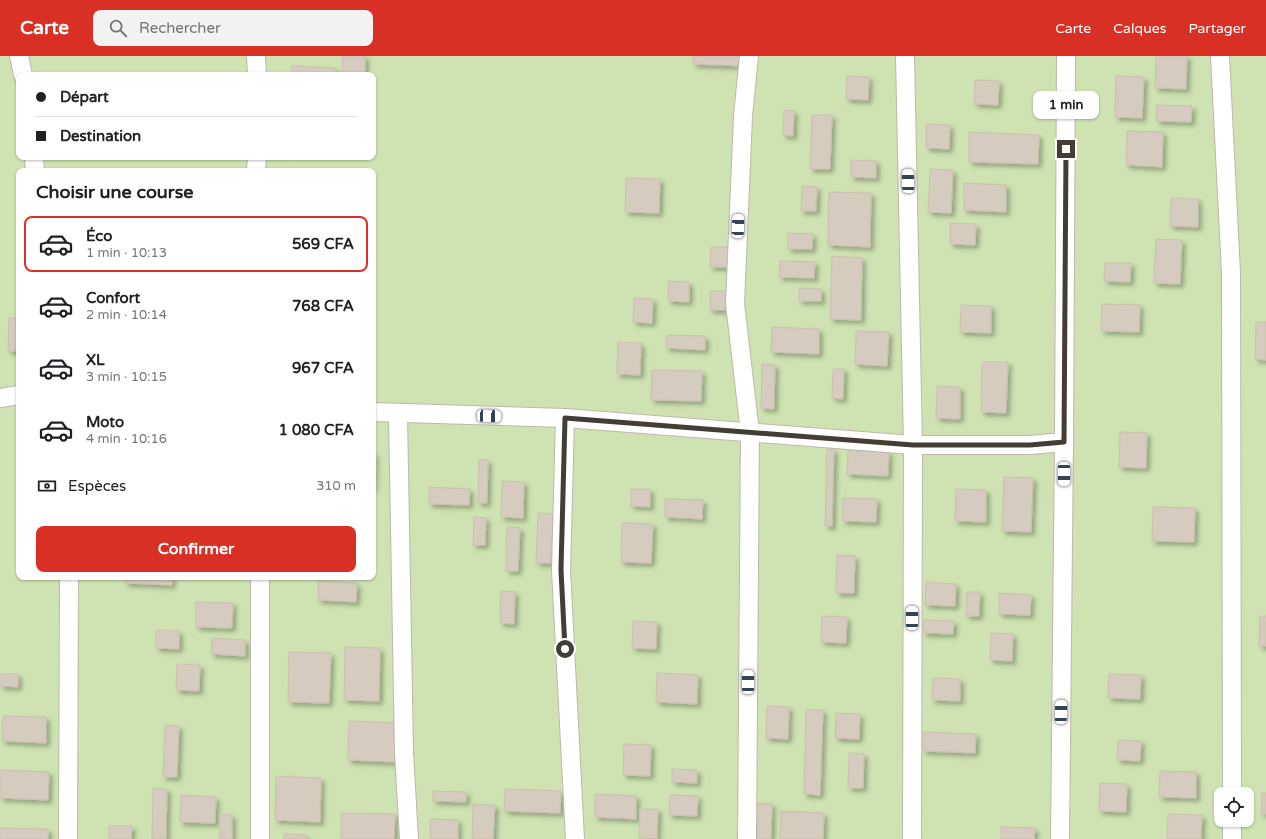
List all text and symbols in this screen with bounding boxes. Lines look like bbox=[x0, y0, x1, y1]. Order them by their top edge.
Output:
search box bbox=[93, 10, 373, 46]
text: Carte bbox=[20, 17, 69, 39]
icon: search bbox=[107, 17, 129, 39]
text: Rechercher bbox=[139, 19, 221, 37]
text: Carte bbox=[1055, 20, 1091, 37]
text: Calques bbox=[1113, 20, 1166, 37]
text: Partager bbox=[1188, 20, 1246, 37]
text: Départ bbox=[60, 88, 109, 106]
callout: 1 min bbox=[1033, 91, 1099, 119]
text: 1 min bbox=[1049, 97, 1083, 113]
text: Destination bbox=[60, 127, 141, 145]
route end bbox=[1057, 140, 1075, 158]
car bbox=[902, 169, 914, 193]
text: Choisir une course bbox=[36, 181, 194, 203]
car bbox=[732, 214, 744, 238]
icon: car bbox=[38, 226, 74, 262]
text: Éco bbox=[86, 227, 112, 245]
text: 569 CFA bbox=[292, 235, 354, 253]
text: 1 min · 10:13 bbox=[86, 245, 167, 261]
icon: car bbox=[38, 288, 74, 324]
text: Confort bbox=[86, 289, 140, 307]
text: 768 CFA bbox=[292, 297, 354, 315]
text: 2 min · 10:14 bbox=[86, 307, 167, 323]
icon: car bbox=[38, 350, 74, 386]
text: XL bbox=[86, 351, 105, 369]
text: 967 CFA bbox=[292, 359, 354, 377]
text: 3 min · 10:15 bbox=[86, 369, 167, 385]
car bbox=[477, 410, 501, 422]
icon: car bbox=[38, 412, 74, 448]
text: Moto bbox=[86, 413, 124, 431]
text: 1 080 CFA bbox=[279, 421, 354, 439]
text: 4 min · 10:16 bbox=[86, 431, 167, 447]
car bbox=[1058, 462, 1070, 486]
icon: cash bbox=[36, 475, 58, 497]
text: Espèces bbox=[68, 477, 126, 495]
text: 310 m bbox=[316, 478, 356, 494]
button: Confirmer bbox=[36, 526, 356, 572]
car bbox=[906, 606, 918, 630]
route start bbox=[556, 640, 574, 658]
car bbox=[742, 670, 754, 694]
car bbox=[1055, 700, 1067, 724]
map controls bbox=[1214, 787, 1254, 827]
button: locate bbox=[1214, 787, 1254, 827]

